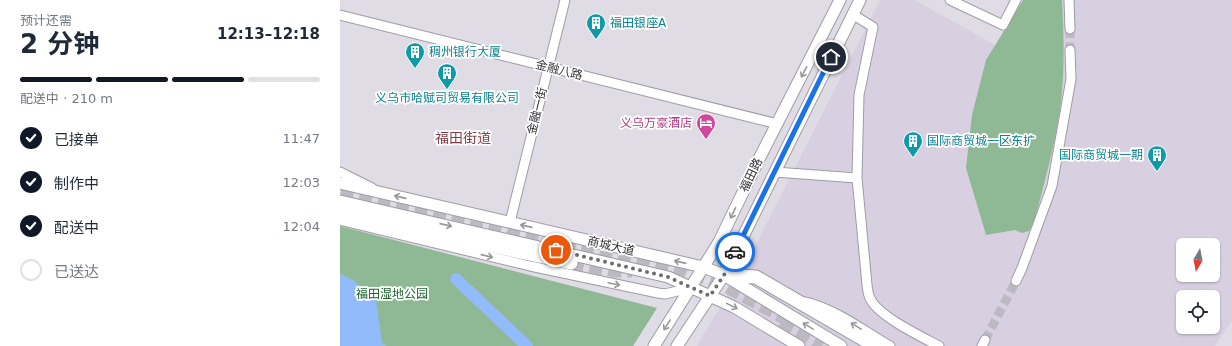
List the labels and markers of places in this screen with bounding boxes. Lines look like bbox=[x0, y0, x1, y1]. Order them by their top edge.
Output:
building icon: 福田银座A bbox=[585, 12, 607, 40]
place label: 福田银座A bbox=[610, 16, 667, 30]
pin bbox=[814, 40, 848, 74]
building icon: 稠州银行大厦 bbox=[404, 41, 426, 69]
place label: 稠州银行大厦 bbox=[429, 45, 501, 59]
building icon: 义乌市哈赋司贸易有限公司 bbox=[436, 62, 458, 90]
place label: 义乌市哈赋司贸易有限公司 bbox=[375, 91, 519, 105]
hotel icon: 义乌万豪酒店 bbox=[695, 112, 717, 140]
place label: 义乌万豪酒店 bbox=[620, 116, 692, 130]
building icon: 国际商贸城一区东扩 bbox=[902, 130, 924, 158]
place label: 国际商贸城一区东扩 bbox=[927, 134, 1035, 148]
building icon: 国际商贸城一期 bbox=[1146, 144, 1168, 172]
place label: 国际商贸城一期 bbox=[1059, 148, 1143, 162]
pin bbox=[539, 233, 573, 267]

